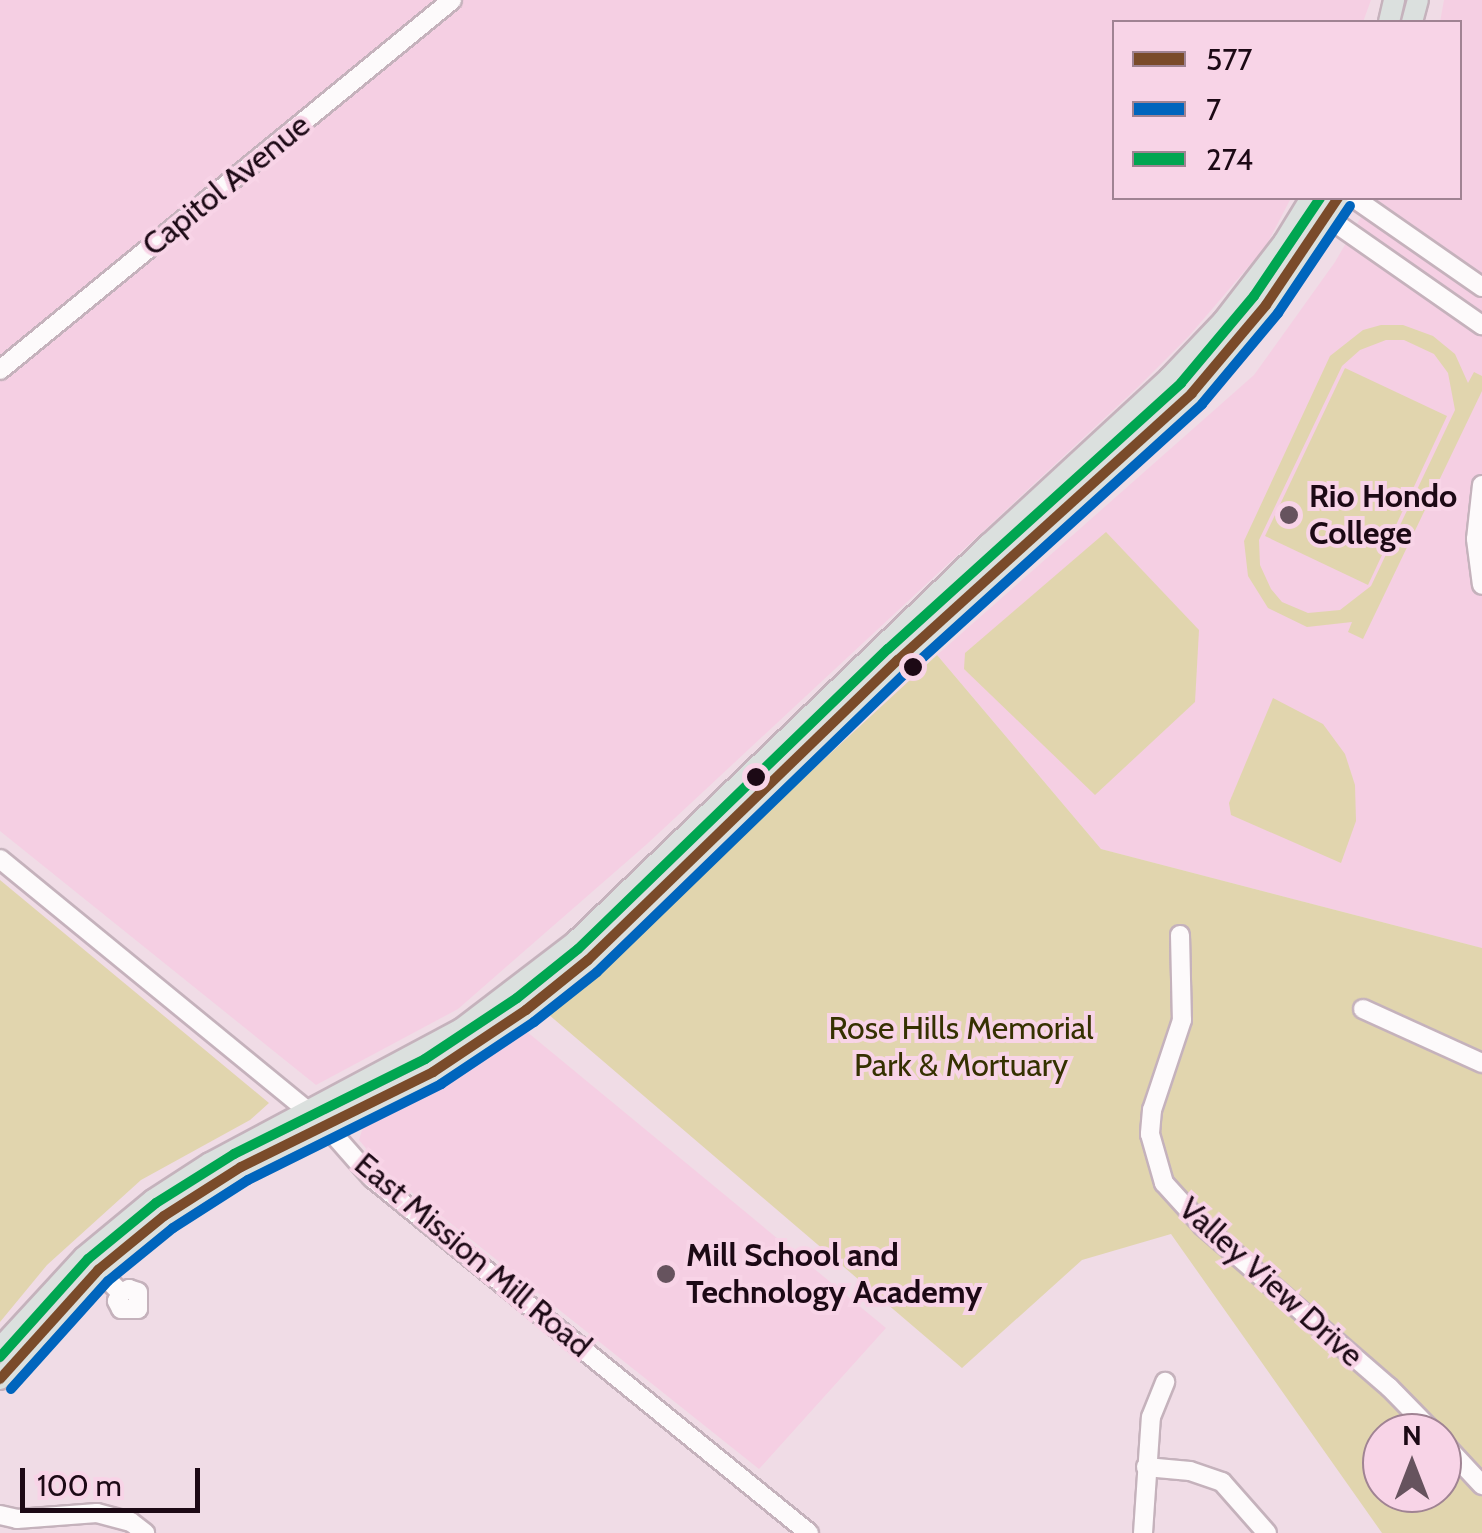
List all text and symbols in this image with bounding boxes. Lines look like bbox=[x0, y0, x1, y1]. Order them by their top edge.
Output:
legend bbox=[1112, 20, 1462, 200]
text: 577 bbox=[1206, 41, 1252, 78]
text: 7 bbox=[1206, 91, 1221, 128]
street label: Capitol Avenue bbox=[135, 106, 317, 264]
text: 274 bbox=[1206, 141, 1253, 178]
place label: Rio Hondo College bbox=[1309, 478, 1457, 553]
marker: Rio Hondo College bbox=[1278, 504, 1300, 526]
unlabelled marker bbox=[903, 657, 923, 677]
unlabelled marker bbox=[746, 767, 766, 787]
park label: Rose Hills Memorial Park & Mortuary bbox=[828, 1010, 1094, 1085]
street label: East Mission Mill Road bbox=[347, 1145, 599, 1365]
street label: Valley View Drive bbox=[1171, 1189, 1371, 1375]
place label: Mill School and Technology Academy bbox=[686, 1237, 982, 1312]
marker: Mill School and Technology Academy bbox=[655, 1263, 677, 1285]
north arrow bbox=[1362, 1413, 1462, 1513]
text: N bbox=[1402, 1418, 1422, 1452]
scale bar bbox=[25, 1448, 205, 1510]
text: 100 m bbox=[37, 1467, 122, 1504]

